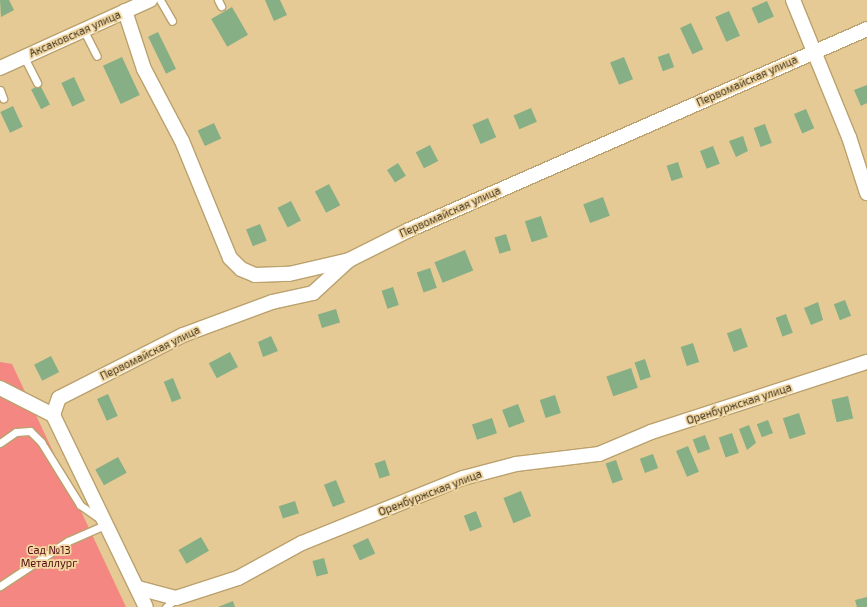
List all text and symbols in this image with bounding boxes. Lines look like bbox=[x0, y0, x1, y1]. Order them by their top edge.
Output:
street label: Аксаковская улица bbox=[27, 8, 123, 60]
street label: Первомайская улица bbox=[694, 53, 800, 109]
street label: Первомайская улица bbox=[397, 184, 503, 240]
street label: Первомайская улица bbox=[98, 323, 202, 383]
street label: Оренбуржская улица bbox=[685, 381, 793, 427]
street label: Оренбуржская улица bbox=[376, 467, 484, 519]
park label: Сад №13 Металлург bbox=[21, 544, 77, 570]

